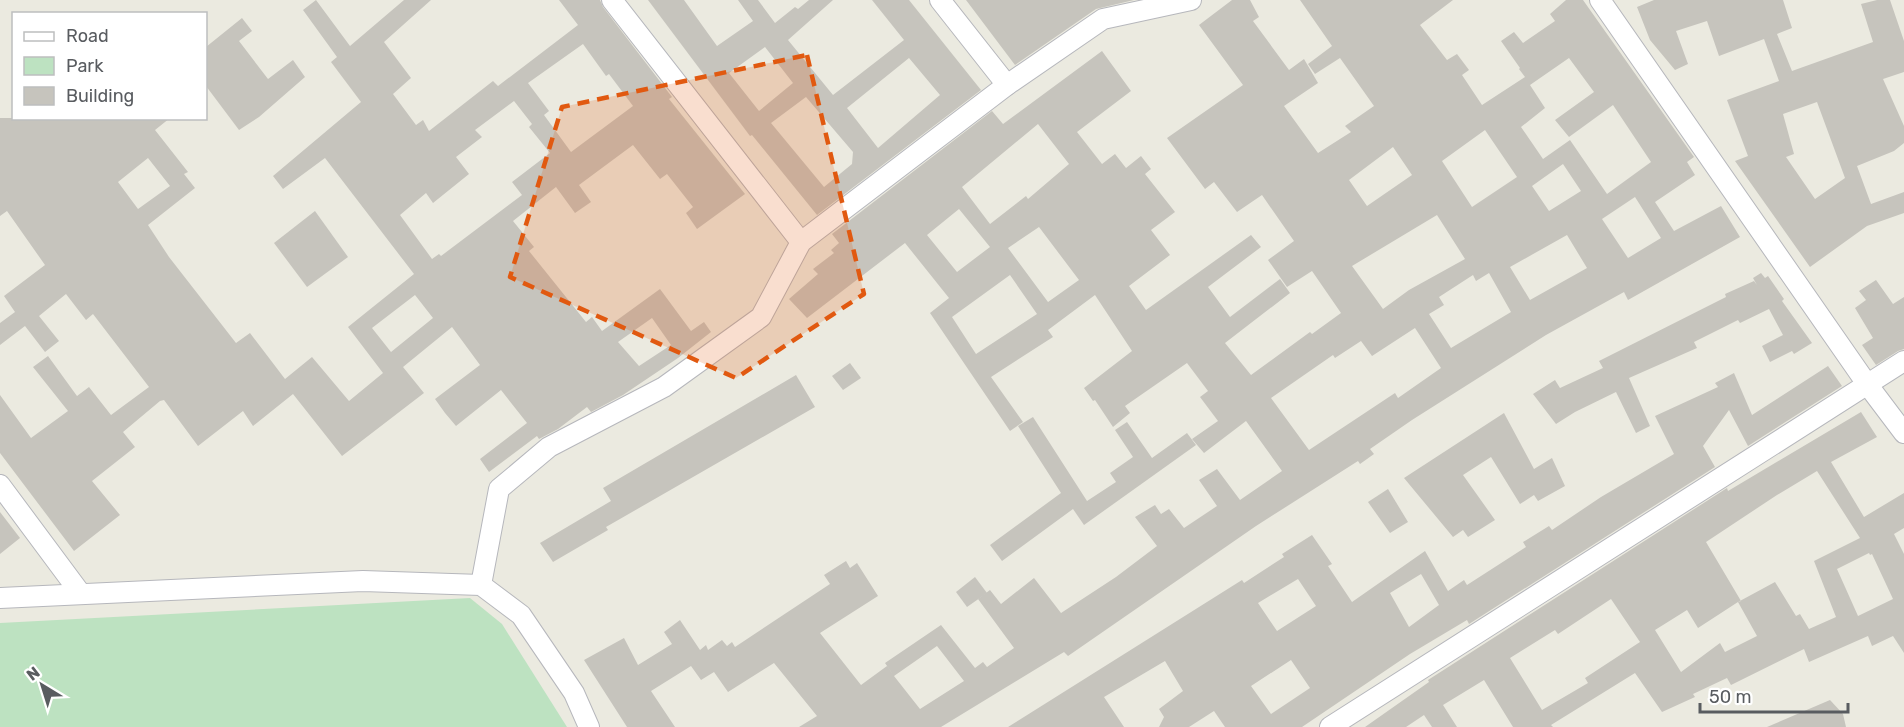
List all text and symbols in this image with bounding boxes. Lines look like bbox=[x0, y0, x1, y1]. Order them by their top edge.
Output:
legend bbox=[12, 12, 207, 120]
text: Road bbox=[66, 25, 109, 47]
text: Park bbox=[66, 55, 104, 77]
text: Building bbox=[66, 85, 134, 107]
north arrow bbox=[12, 655, 72, 715]
text: N bbox=[23, 663, 43, 685]
scale bar bbox=[1700, 676, 1848, 714]
text: 50 m bbox=[1709, 686, 1752, 708]

